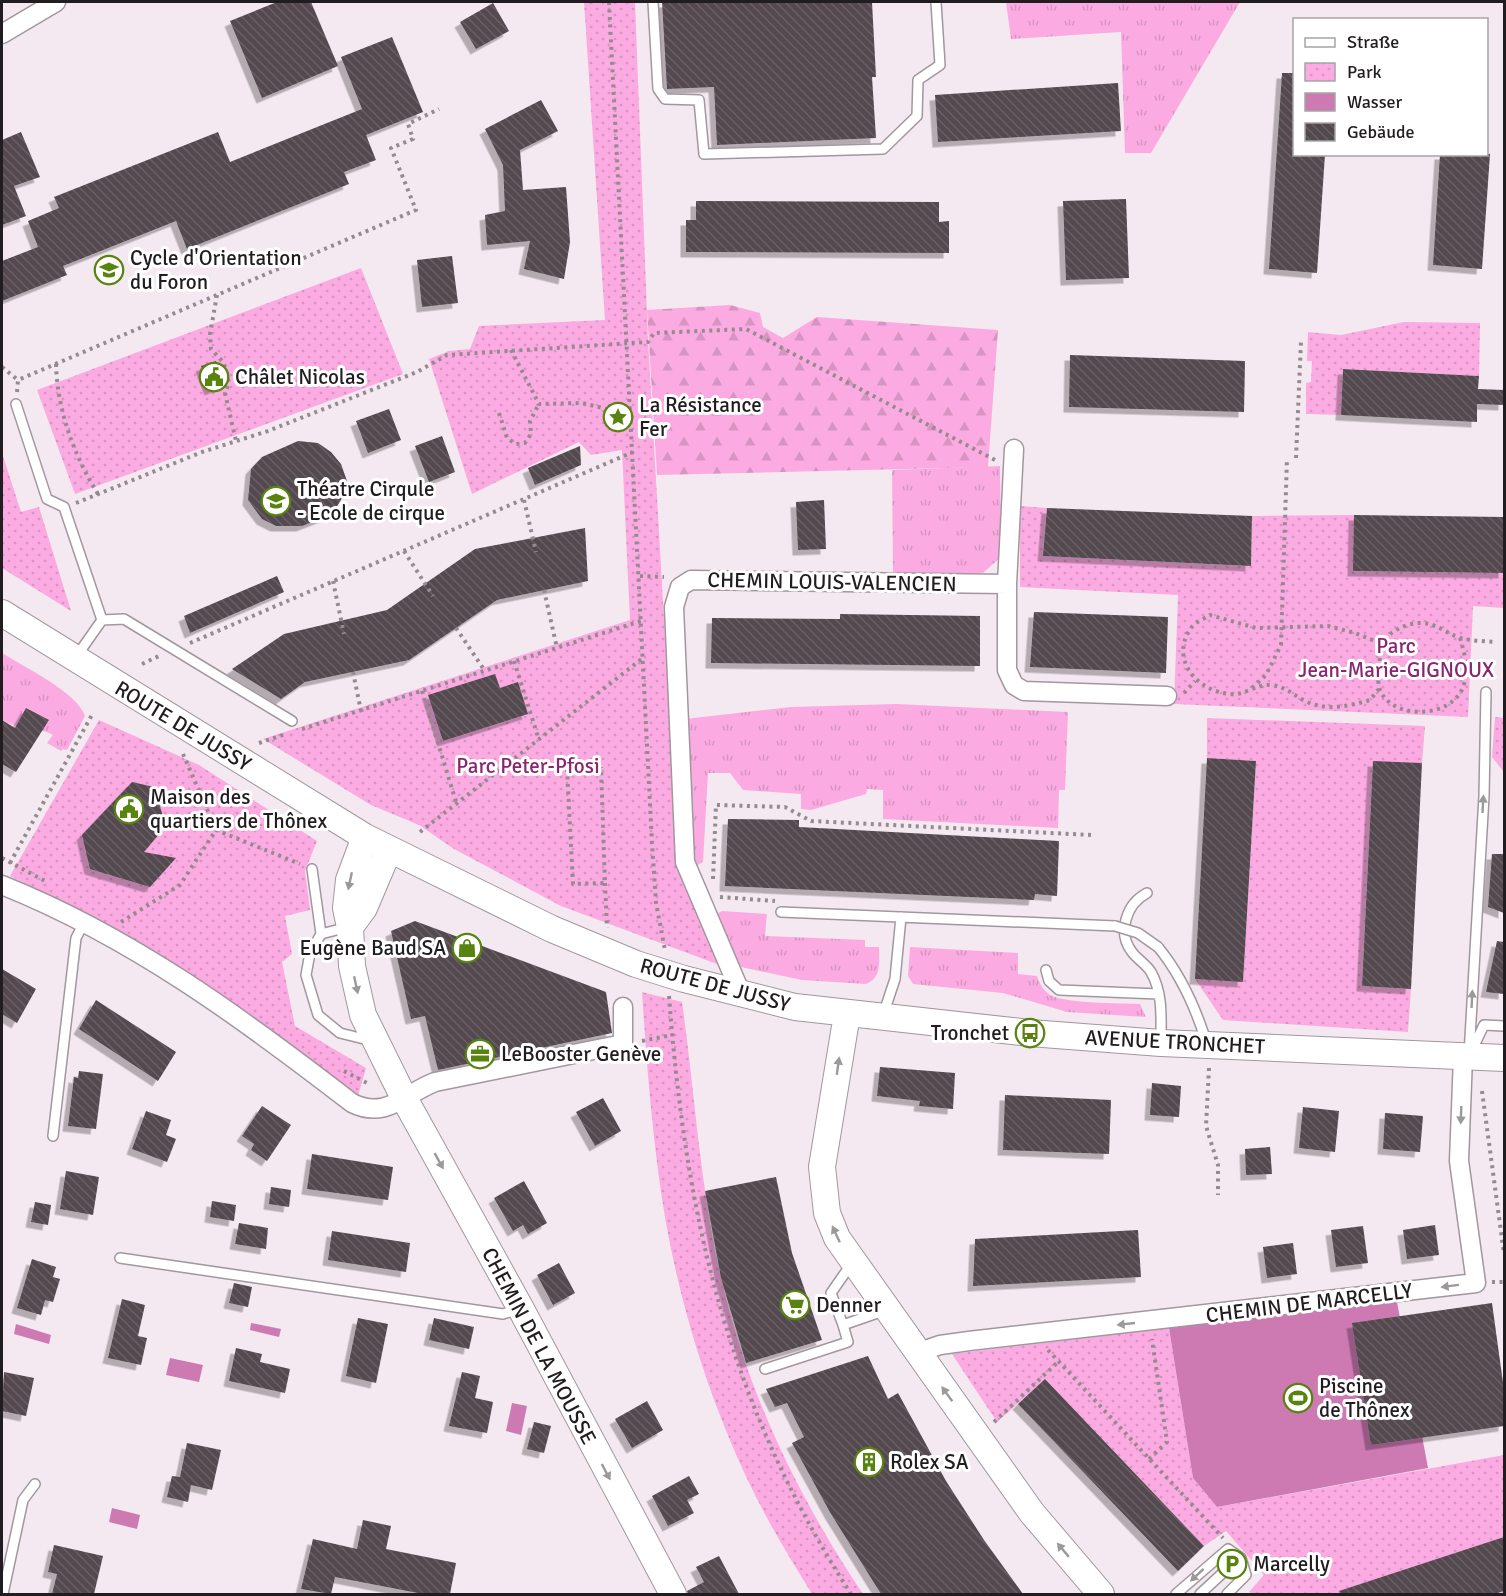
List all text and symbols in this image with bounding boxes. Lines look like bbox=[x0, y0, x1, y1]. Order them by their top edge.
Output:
legend bbox=[1293, 18, 1488, 156]
text: Straße bbox=[1347, 31, 1399, 53]
text: Park bbox=[1347, 61, 1382, 83]
text: Wasser bbox=[1347, 91, 1403, 113]
text: Gebäude bbox=[1347, 121, 1415, 143]
place label: Cycle d'Orientation du Foron bbox=[130, 245, 302, 295]
school or university icon: Cycle d'Orientation du Foron bbox=[93, 254, 125, 286]
public building icon: Châlet Nicolas bbox=[198, 361, 230, 393]
place label: Châlet Nicolas bbox=[235, 364, 365, 390]
place label: La Résistance Fer bbox=[639, 392, 762, 442]
place icon: La Résistance Fer bbox=[602, 401, 634, 433]
place label: Théatre Cirqule - Ecole de cirque bbox=[297, 476, 445, 526]
school or university icon: Théatre Cirqule - Ecole de cirque bbox=[260, 485, 292, 517]
street label: CHEMIN LOUIS-VALENCIEN bbox=[707, 567, 957, 597]
park label: Parc Jean-Marie-GIGNOUX bbox=[1298, 633, 1494, 683]
street label: ROUTE DE JUSSY bbox=[110, 675, 256, 777]
park label: Parc Peter-Pfosi bbox=[456, 753, 600, 779]
place label: Maison des quartiers de Thônex bbox=[150, 784, 328, 834]
public building icon: Maison des quartiers de Thônex bbox=[113, 793, 145, 825]
one-way arrow bbox=[1479, 794, 1488, 813]
one-way arrow bbox=[345, 872, 354, 891]
shop icon: Eugène Baud SA bbox=[451, 932, 483, 964]
place label: Eugène Baud SA bbox=[300, 935, 446, 961]
street label: ROUTE DE JUSSY bbox=[637, 952, 793, 1018]
one-way arrow bbox=[351, 976, 361, 995]
one-way arrow bbox=[1467, 989, 1477, 1008]
bus stop icon: Tronchet bbox=[1014, 1017, 1046, 1049]
place label: Tronchet bbox=[931, 1020, 1009, 1046]
street label: AVENUE TRONCHET bbox=[1084, 1024, 1266, 1060]
office icon: LeBooster Genève bbox=[464, 1038, 496, 1070]
place label: LeBooster Genève bbox=[501, 1041, 661, 1067]
one-way arrow bbox=[834, 1057, 843, 1076]
one-way arrow bbox=[1456, 1106, 1466, 1125]
one-way arrow bbox=[434, 1153, 444, 1170]
one-way arrow bbox=[831, 1225, 840, 1242]
street label: CHEMIN DE LA MOUSSE bbox=[476, 1243, 602, 1449]
street label: CHEMIN DE MARCELLY bbox=[1204, 1277, 1414, 1329]
one-way arrow bbox=[1440, 1281, 1459, 1291]
supermarket icon: Denner bbox=[779, 1289, 811, 1321]
place label: Denner bbox=[816, 1292, 882, 1318]
one-way arrow bbox=[1117, 1319, 1136, 1329]
place label: Piscine de Thônex bbox=[1319, 1373, 1410, 1423]
sports icon: Piscine de Thônex bbox=[1282, 1382, 1314, 1414]
one-way arrow bbox=[941, 1386, 953, 1401]
building icon: Rolex SA bbox=[853, 1446, 885, 1478]
place label: Rolex SA bbox=[890, 1449, 969, 1475]
one-way arrow bbox=[602, 1464, 611, 1481]
one-way arrow bbox=[1057, 1543, 1070, 1558]
parking icon: Marcelly bbox=[1216, 1548, 1248, 1580]
place label: Marcelly bbox=[1253, 1551, 1330, 1577]
one-way arrow bbox=[1190, 1568, 1205, 1582]

